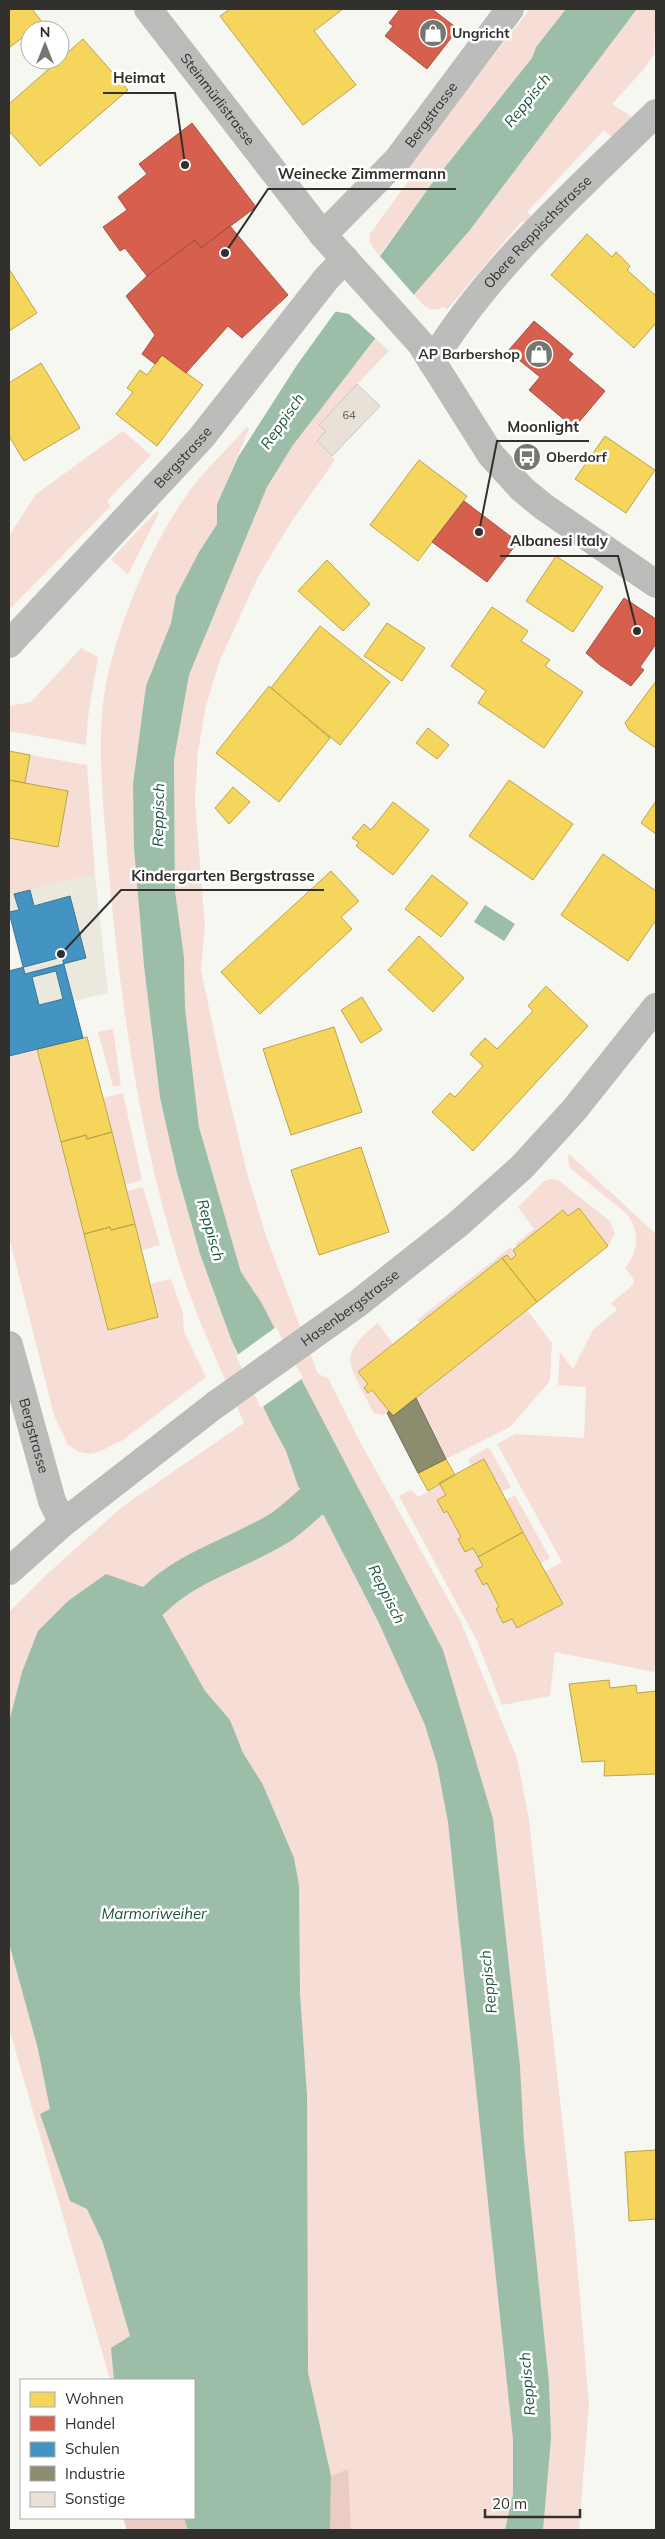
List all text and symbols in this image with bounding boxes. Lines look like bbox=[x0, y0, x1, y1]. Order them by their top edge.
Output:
shop icon: Ungricht bbox=[418, 18, 448, 48]
north arrow bbox=[20, 20, 70, 70]
text: N bbox=[40, 23, 50, 41]
place label: Ungricht bbox=[452, 24, 510, 42]
street label: Steinmürlistrasse bbox=[177, 49, 259, 149]
callout: Heimat bbox=[103, 63, 175, 93]
text: Heimat bbox=[113, 68, 165, 87]
water label: Reppisch bbox=[500, 69, 555, 131]
street label: Bergstrasse bbox=[401, 78, 461, 151]
callout: Weinecke Zimmermann bbox=[268, 159, 456, 189]
text: Weinecke Zimmermann bbox=[278, 164, 446, 183]
street label: Obere Reppischstrasse bbox=[479, 171, 595, 292]
shop icon: AP Barbershop bbox=[524, 339, 554, 369]
place label: AP Barbershop bbox=[418, 345, 520, 363]
water label: Reppisch bbox=[256, 389, 308, 453]
house number: 64 bbox=[342, 408, 356, 422]
callout: Moonlight bbox=[497, 411, 589, 441]
text: Moonlight bbox=[507, 417, 579, 436]
street label: Bergstrasse bbox=[150, 423, 216, 492]
bus stop icon: Oberdorf bbox=[512, 442, 542, 472]
place label: Oberdorf bbox=[546, 448, 608, 466]
callout: Albanesi Italy bbox=[500, 526, 618, 556]
text: Albanesi Italy bbox=[510, 531, 609, 550]
water label: Reppisch bbox=[148, 783, 168, 847]
callout: Kindergarten Bergstrasse bbox=[121, 860, 324, 890]
text: Kindergarten Bergstrasse bbox=[131, 866, 315, 885]
water label: Reppisch bbox=[193, 1197, 229, 1263]
street label: Hasenbergstrasse bbox=[297, 1265, 403, 1350]
street label: Bergstrasse bbox=[15, 1396, 53, 1475]
water label: Reppisch bbox=[365, 1561, 410, 1627]
water label: Marmoriweiher bbox=[101, 1904, 207, 1923]
water label: Reppisch bbox=[475, 1949, 501, 2015]
water label: Reppisch bbox=[515, 2351, 539, 2417]
legend bbox=[20, 2379, 195, 2519]
text: Wohnen bbox=[65, 2389, 124, 2408]
text: Handel bbox=[65, 2414, 115, 2433]
text: Schulen bbox=[65, 2439, 120, 2458]
text: Industrie bbox=[65, 2464, 125, 2483]
scale bar bbox=[485, 2486, 580, 2518]
text: Sonstige bbox=[65, 2489, 125, 2508]
text: 20 m bbox=[492, 2494, 527, 2513]

